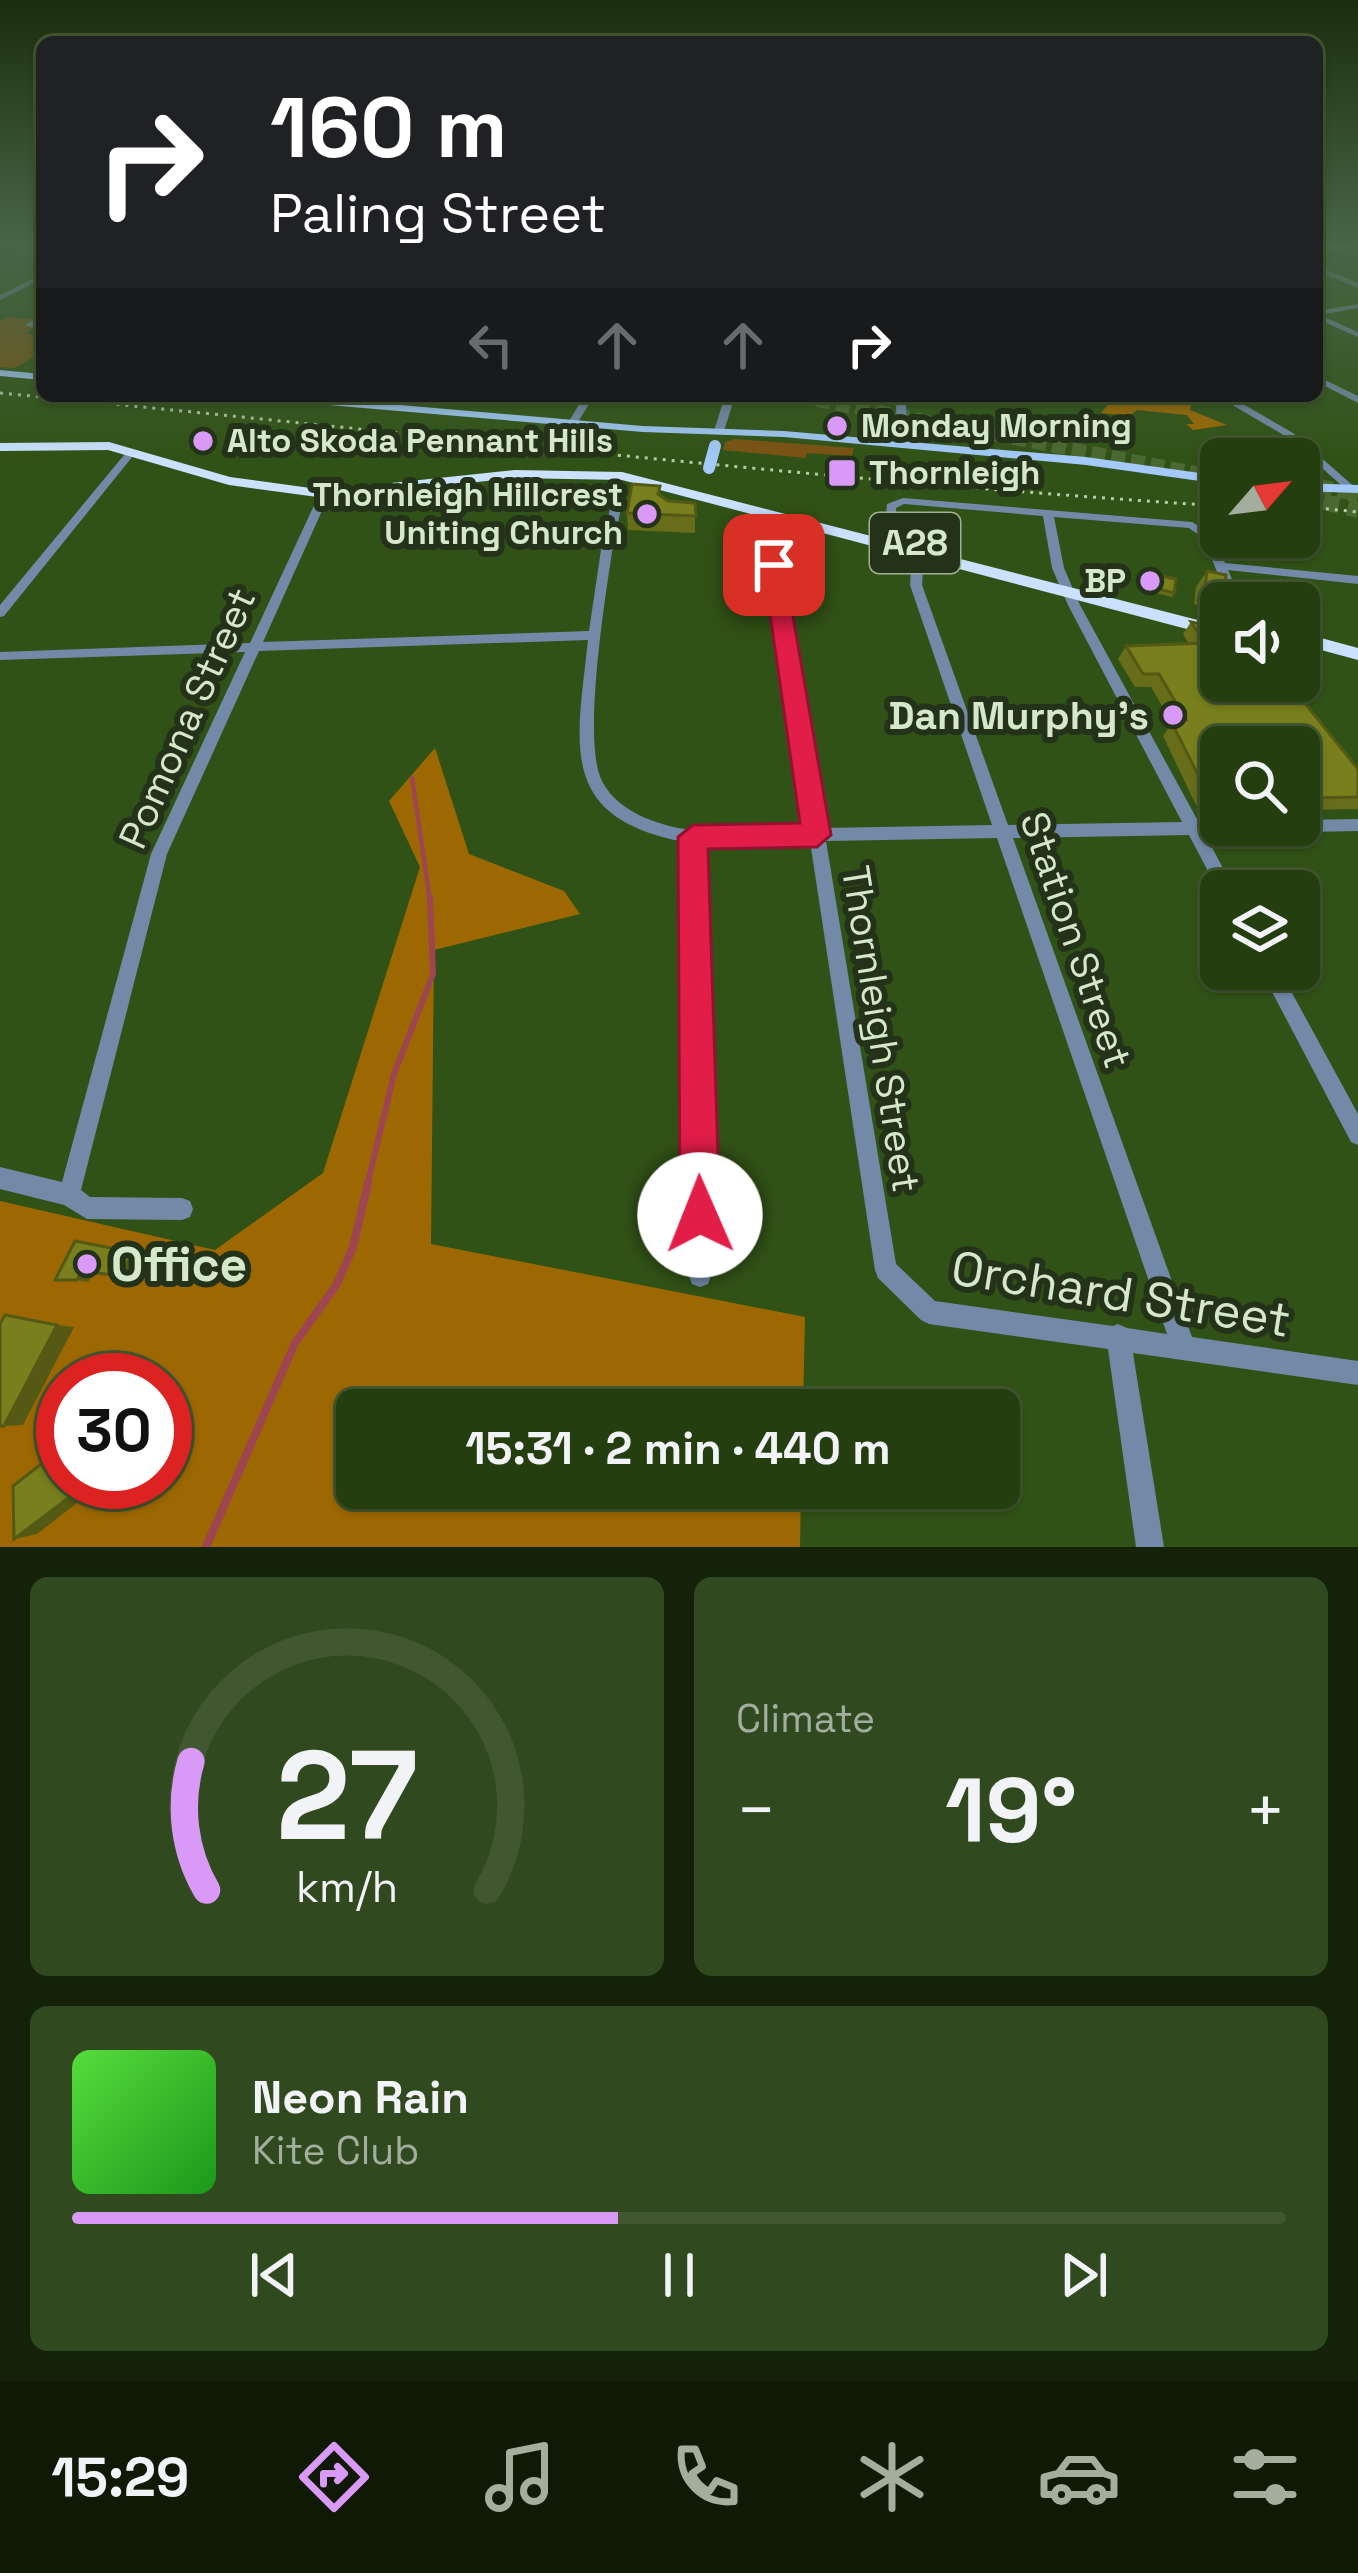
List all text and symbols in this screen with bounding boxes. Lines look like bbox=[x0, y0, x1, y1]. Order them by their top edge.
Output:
text: 160 m bbox=[270, 74, 507, 182]
icon: right bbox=[72, 84, 228, 240]
text: Paling Street bbox=[270, 179, 606, 248]
icon: left bbox=[458, 312, 524, 378]
icon: ahead bbox=[584, 312, 650, 378]
icon: ahead bbox=[710, 312, 776, 378]
icon: right bbox=[836, 312, 902, 378]
place label: Monday Morning bbox=[861, 405, 1132, 447]
marker: Monday Morning bbox=[824, 413, 850, 439]
place label: Alto Skoda Pennant Hills bbox=[227, 420, 613, 462]
marker: Alto Skoda Pennant Hills bbox=[190, 428, 216, 454]
north arrow bbox=[1200, 438, 1320, 558]
map controls bbox=[1200, 438, 1320, 990]
place label: Thornleigh bbox=[869, 452, 1040, 494]
marker: Thornleigh bbox=[826, 457, 858, 489]
place label: Thornleigh Hillcrest Uniting Church bbox=[312, 474, 623, 554]
marker: Thornleigh Hillcrest Uniting Church bbox=[634, 501, 660, 527]
road number: A28 bbox=[870, 513, 960, 573]
pin bbox=[723, 514, 825, 616]
icon: arrive bbox=[741, 532, 807, 598]
place label: BP bbox=[1084, 560, 1126, 602]
marker: BP bbox=[1137, 568, 1163, 594]
street label: Pomona Street bbox=[108, 580, 266, 856]
button: sound bbox=[1200, 582, 1320, 702]
place label: Dan Murphy's bbox=[889, 691, 1149, 740]
marker: Dan Murphy's bbox=[1160, 702, 1186, 728]
button: search bbox=[1200, 726, 1320, 846]
street label: Station Street bbox=[1009, 806, 1143, 1074]
street label: Thornleigh Street bbox=[831, 862, 931, 1196]
button: layers bbox=[1200, 870, 1320, 990]
position arrow bbox=[637, 1152, 763, 1278]
place label: Office bbox=[111, 1234, 247, 1295]
street label: Orchard Street bbox=[947, 1237, 1295, 1351]
marker: Office bbox=[74, 1251, 100, 1277]
speed limit sign: 30 bbox=[36, 1353, 192, 1509]
text: 15:31 · 2 min · 440 m bbox=[465, 1420, 891, 1477]
text: Climate bbox=[736, 1694, 875, 1743]
text: 27 bbox=[276, 1716, 418, 1875]
text: 19° bbox=[945, 1753, 1077, 1868]
text: − bbox=[736, 1768, 777, 1852]
text: + bbox=[1245, 1768, 1286, 1852]
text: km/h bbox=[296, 1859, 398, 1914]
text: Neon Rain bbox=[252, 2069, 469, 2126]
text: Kite Club bbox=[252, 2126, 419, 2175]
icon: previous bbox=[241, 2242, 307, 2308]
icon: pause bbox=[646, 2242, 712, 2308]
icon: next bbox=[1051, 2242, 1117, 2308]
icon: directions bbox=[292, 2435, 376, 2519]
icon: music bbox=[478, 2435, 562, 2519]
icon: phone bbox=[664, 2435, 748, 2519]
icon: climate bbox=[850, 2435, 934, 2519]
icon: car bbox=[1037, 2435, 1121, 2519]
icon: filters bbox=[1223, 2435, 1307, 2519]
text: 15:29 bbox=[51, 2443, 189, 2512]

